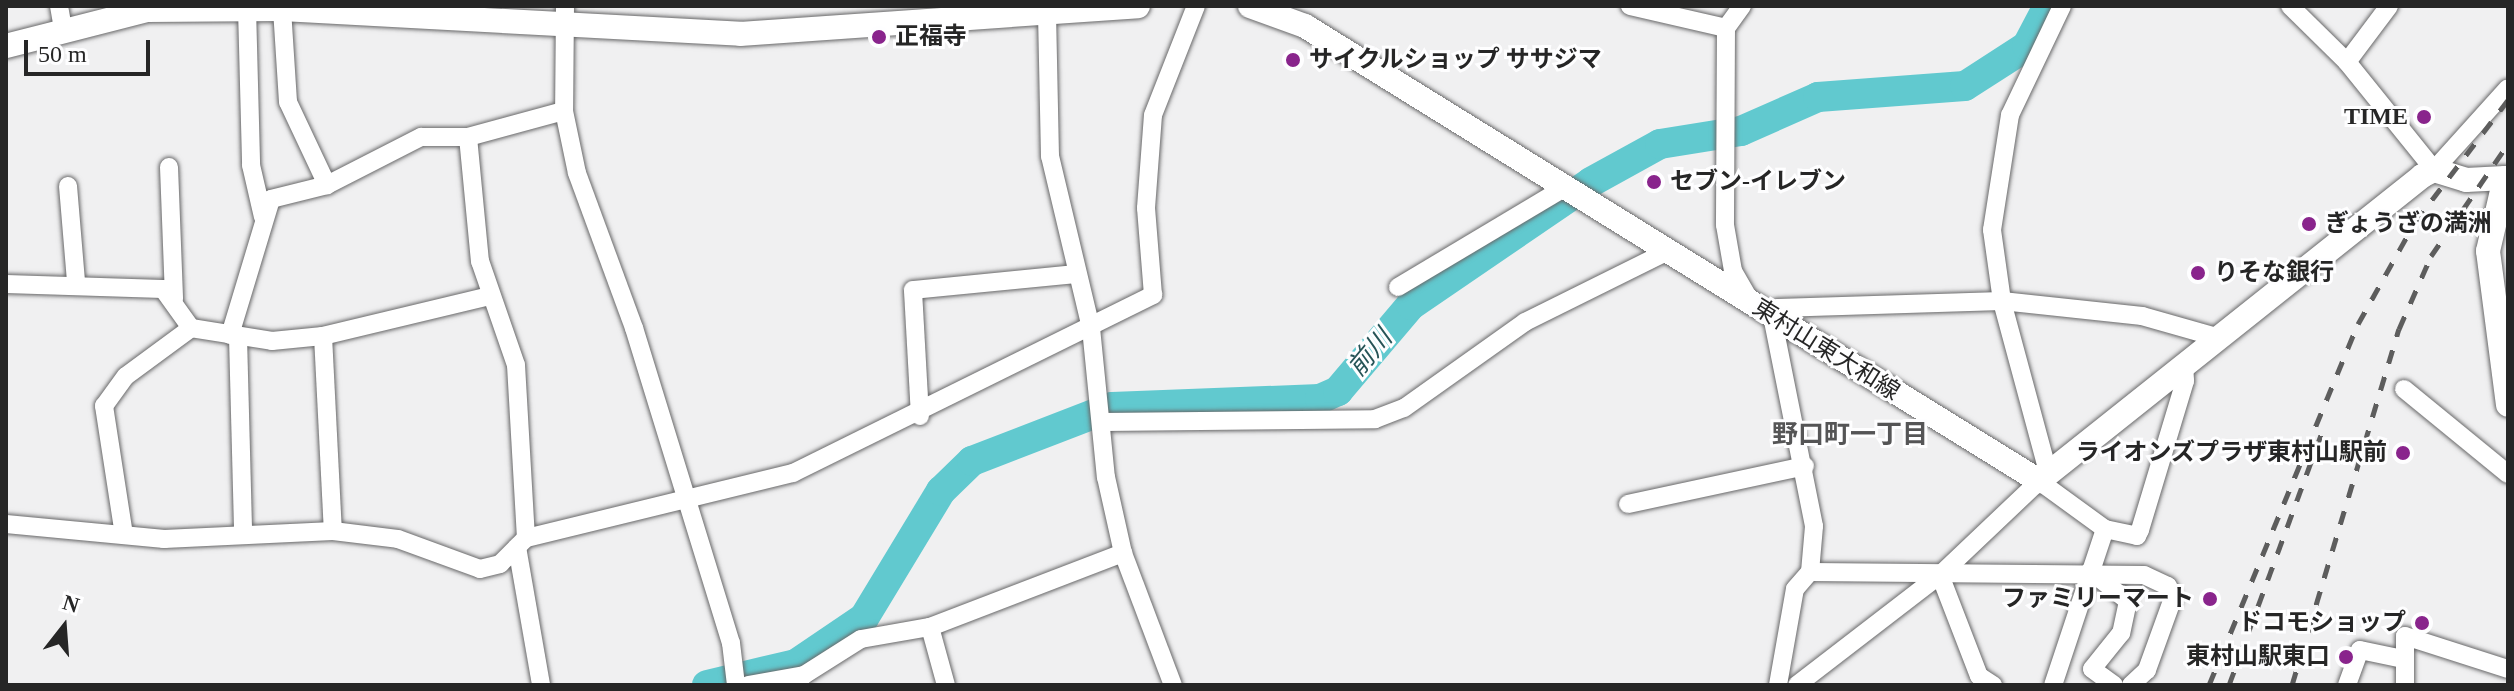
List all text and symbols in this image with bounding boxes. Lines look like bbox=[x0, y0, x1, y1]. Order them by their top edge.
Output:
place label: 正福寺 bbox=[895, 23, 967, 51]
scale bar bbox=[28, 24, 154, 74]
marker: 正福寺 bbox=[870, 28, 888, 46]
text: 50 m bbox=[38, 41, 87, 67]
place label: サイクルショップ ササジマ bbox=[1309, 46, 1603, 74]
marker: サイクルショップ ササジマ bbox=[1284, 51, 1302, 69]
place label: TIME bbox=[2344, 103, 2408, 131]
marker: TIME bbox=[2415, 108, 2433, 126]
place label: セブン-イレブン bbox=[1670, 168, 1846, 196]
marker: セブン-イレブン bbox=[1645, 173, 1663, 191]
place label: ぎょうざの満洲 bbox=[2325, 210, 2493, 238]
marker: ぎょうざの満洲 bbox=[2300, 215, 2318, 233]
place label: りそな銀行 bbox=[2214, 259, 2334, 287]
marker: りそな銀行 bbox=[2189, 264, 2207, 282]
street label: 東村山東大和線 bbox=[1747, 293, 1905, 407]
water label: 前川 bbox=[1341, 323, 1399, 383]
district label: 野口町一丁目 bbox=[1772, 419, 1928, 451]
place label: ライオンズプラザ東村山駅前 bbox=[2075, 439, 2387, 467]
marker: ライオンズプラザ東村山駅前 bbox=[2394, 444, 2412, 462]
place label: ファミリーマート bbox=[2002, 585, 2194, 613]
north arrow bbox=[24, 587, 104, 667]
text: N bbox=[60, 589, 82, 618]
marker: ファミリーマート bbox=[2201, 590, 2219, 608]
place label: ドコモショップ bbox=[2238, 609, 2406, 637]
marker: ドコモショップ bbox=[2413, 614, 2431, 632]
place label: 東村山駅東口 bbox=[2186, 643, 2330, 671]
marker: 東村山駅東口 bbox=[2337, 648, 2355, 666]

